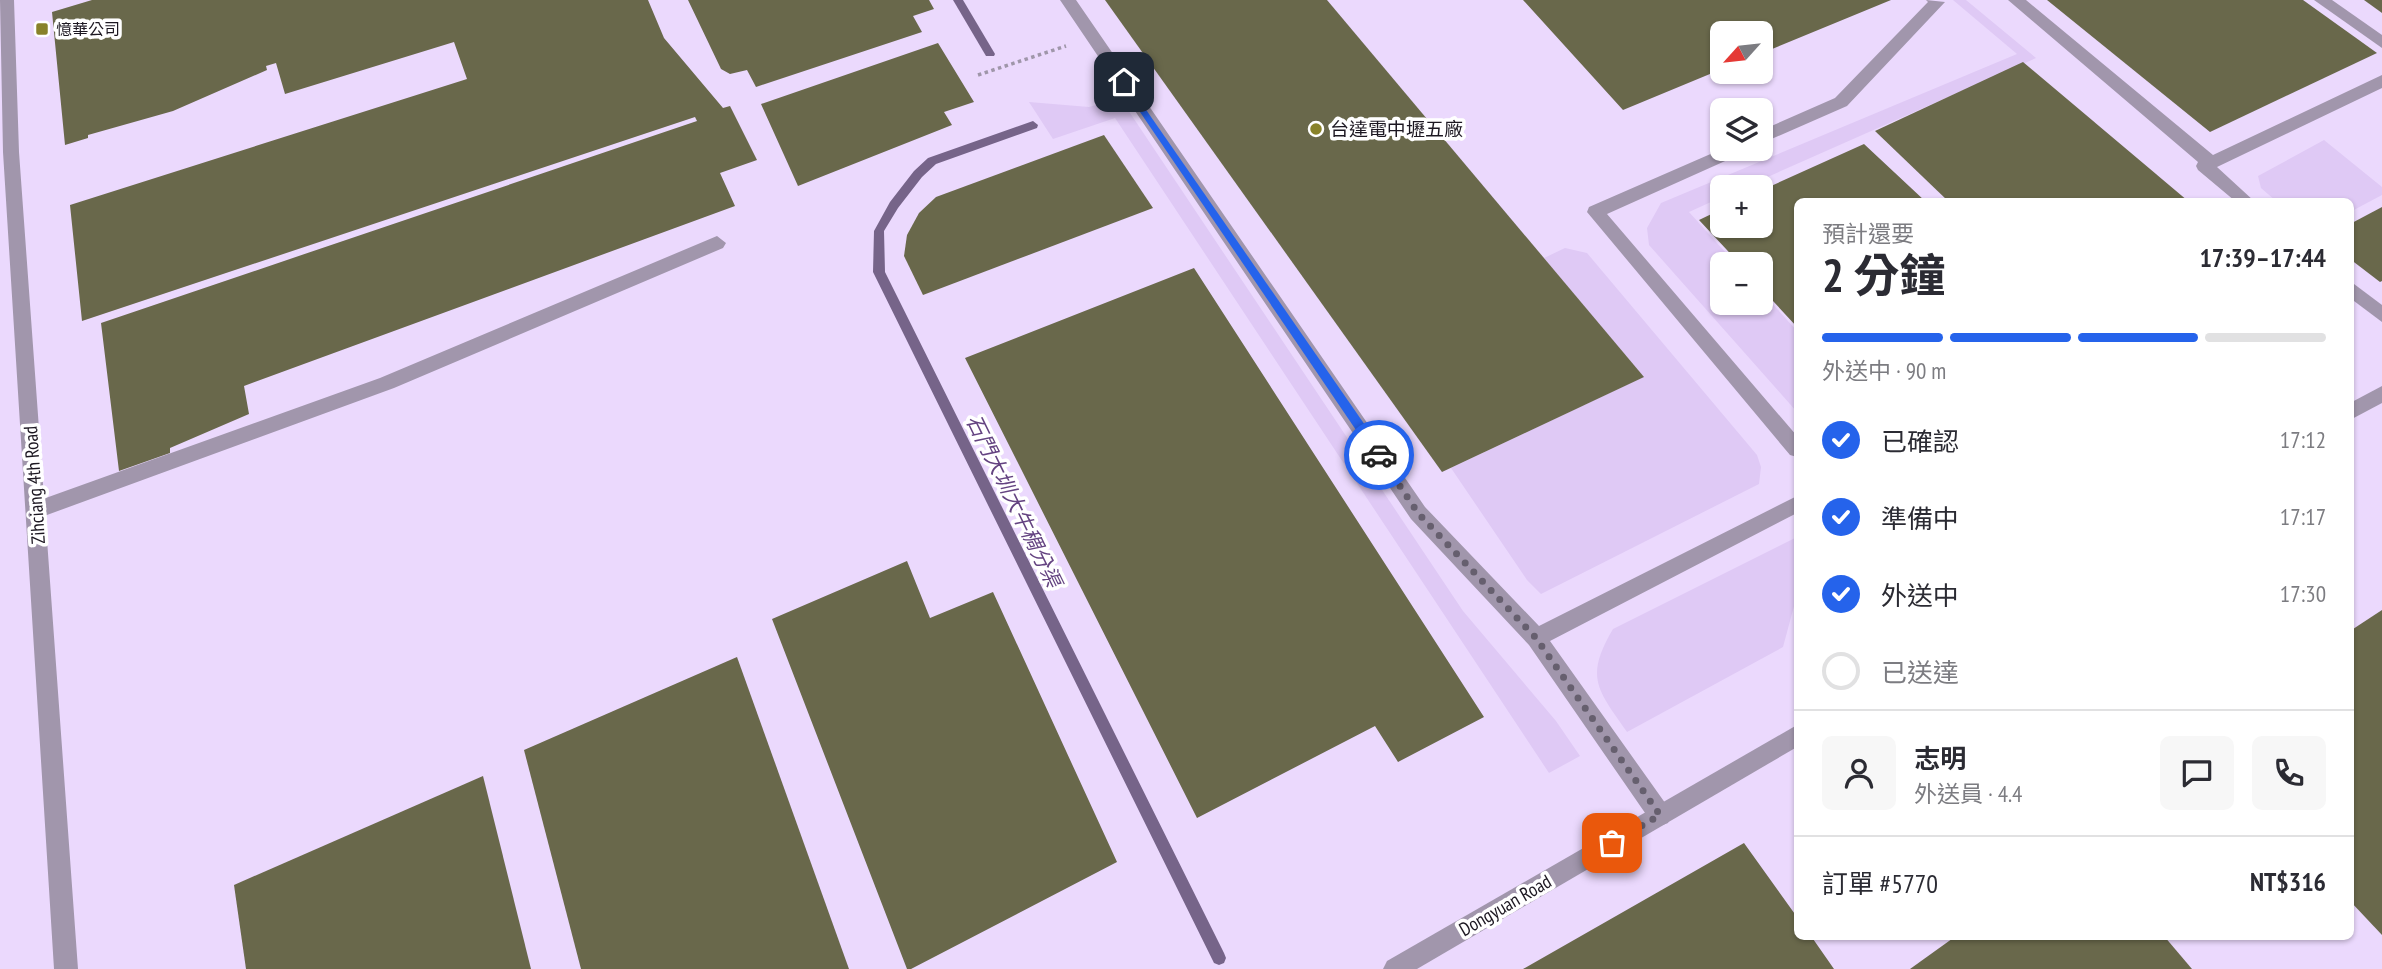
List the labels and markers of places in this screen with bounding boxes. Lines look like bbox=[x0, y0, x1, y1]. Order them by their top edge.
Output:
place label: 憶華公司 bbox=[56, 19, 120, 39]
marker: 憶華公司 bbox=[34, 21, 50, 37]
pin bbox=[1094, 52, 1154, 112]
place label: 台達電中壢五廠 bbox=[1330, 117, 1463, 141]
marker: 台達電中壢五廠 bbox=[1308, 121, 1324, 137]
pin bbox=[1582, 813, 1642, 873]

